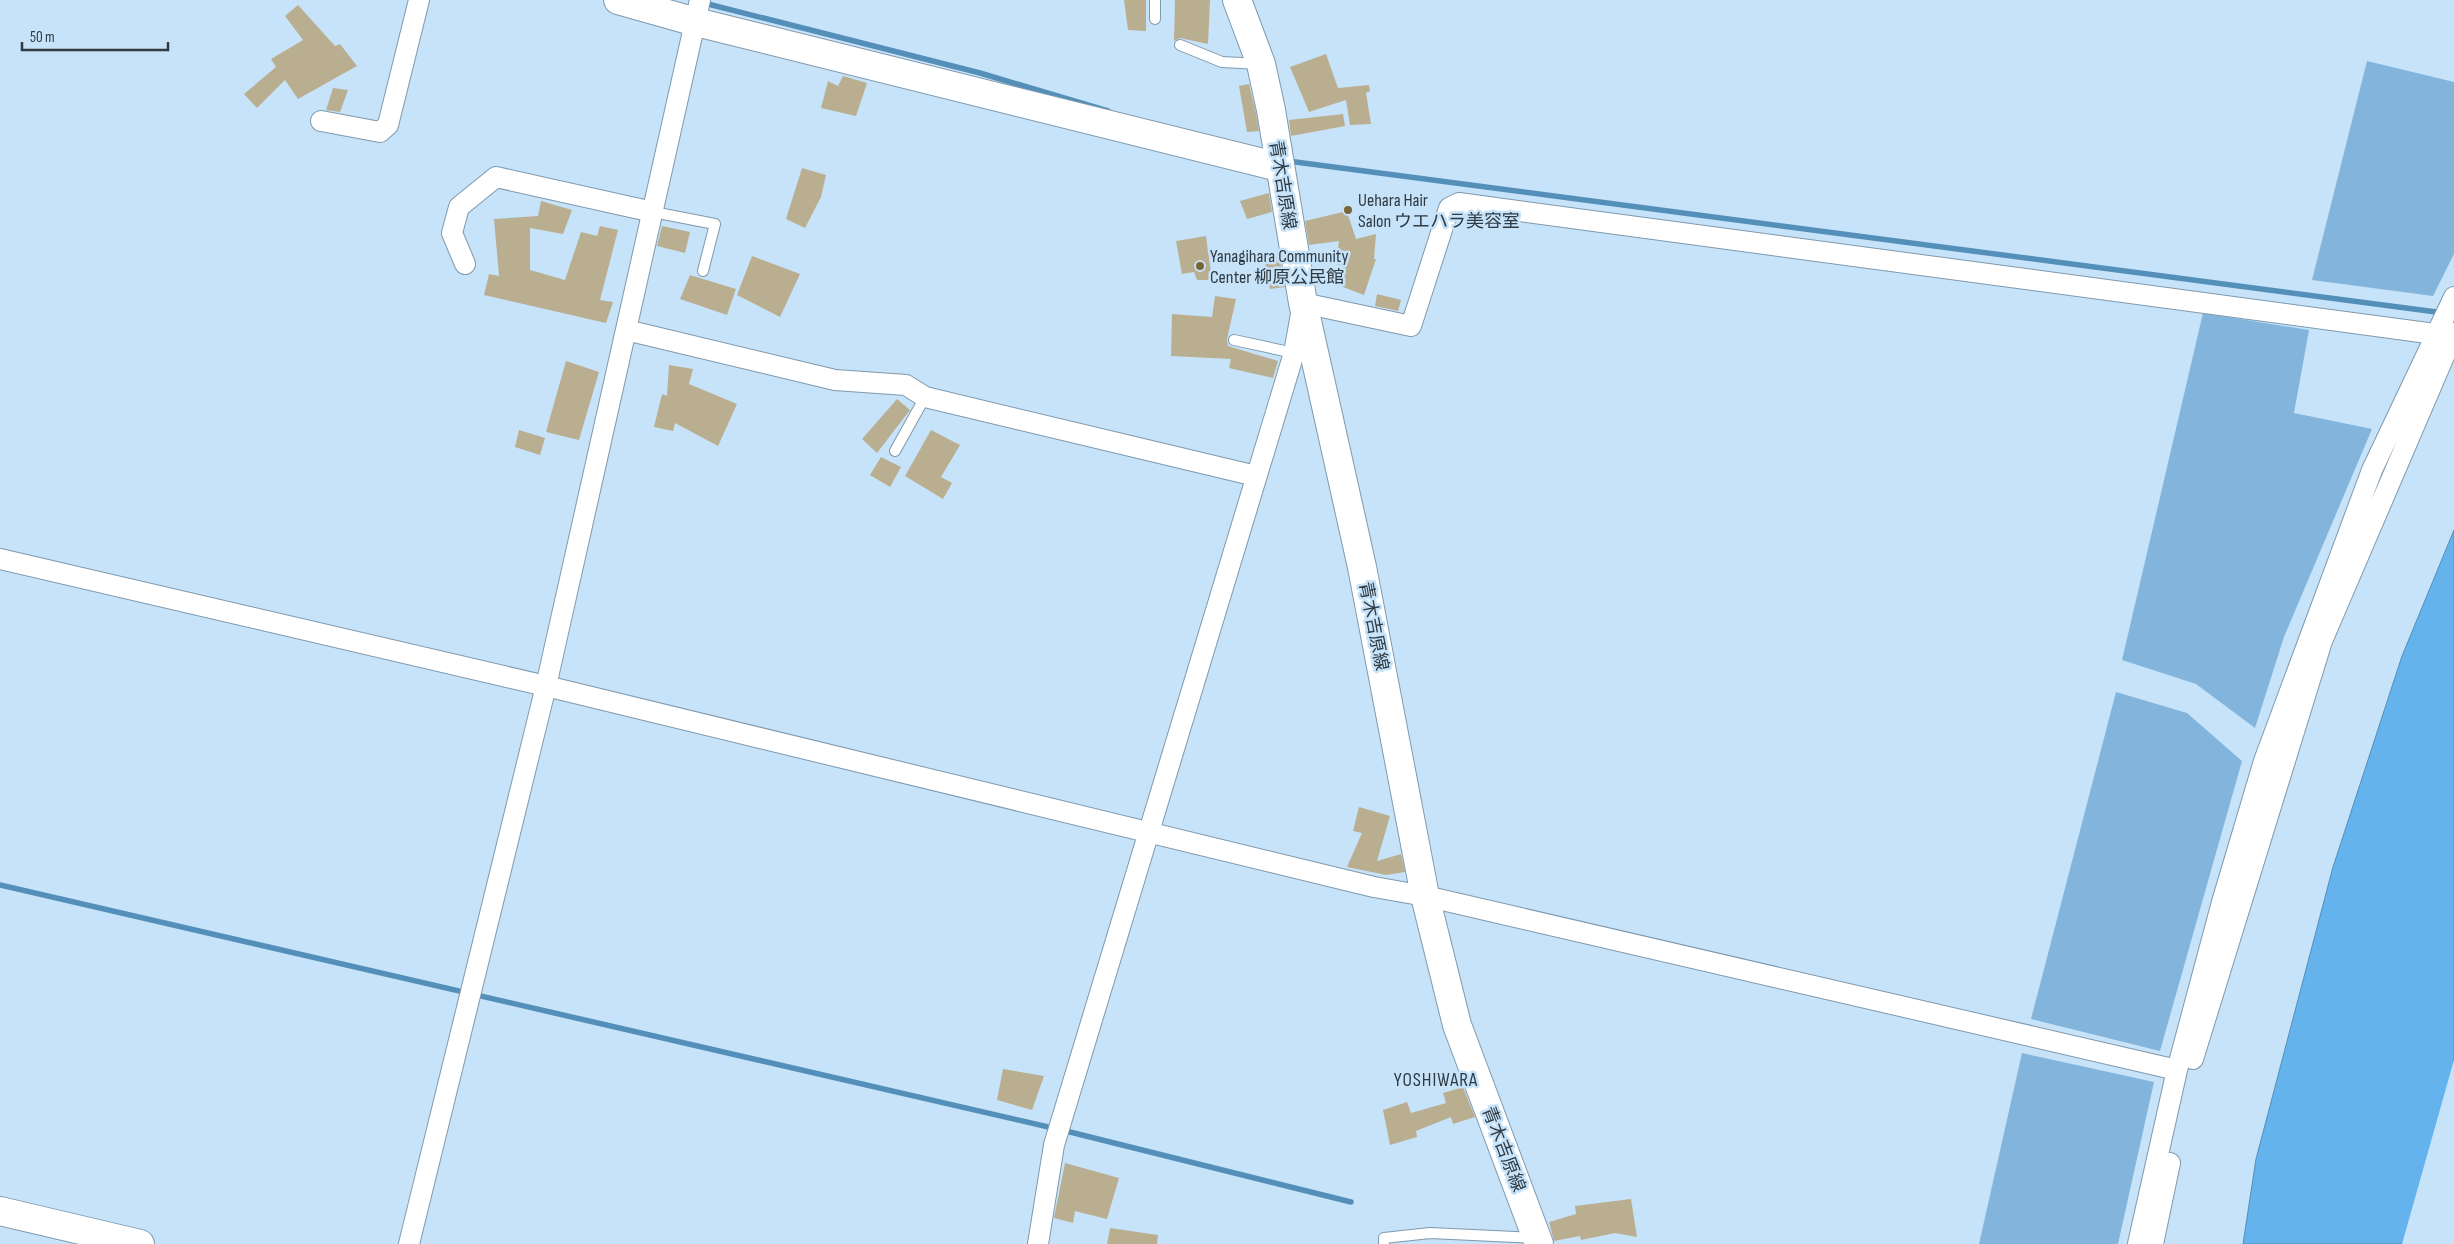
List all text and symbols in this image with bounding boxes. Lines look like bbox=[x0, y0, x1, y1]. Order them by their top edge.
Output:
scale bar bbox=[22, 20, 169, 52]
text: 50 m bbox=[30, 28, 55, 47]
street label: 青木吉原線 bbox=[1265, 139, 1300, 231]
place label: Uehara Hair Salon ウエハラ美容室 bbox=[1358, 190, 1520, 232]
marker: Uehara Hair Salon ウエハラ美容室 bbox=[1342, 204, 1354, 216]
place label: Yanagihara Community Center 柳原公民館 bbox=[1210, 246, 1348, 288]
marker: Yanagihara Community Center 柳原公民館 bbox=[1194, 260, 1206, 272]
street label: 青木吉原線 bbox=[1355, 580, 1392, 672]
district label: YOSHIWARA bbox=[1394, 1069, 1478, 1092]
street label: 青木吉原線 bbox=[1478, 1103, 1529, 1195]

